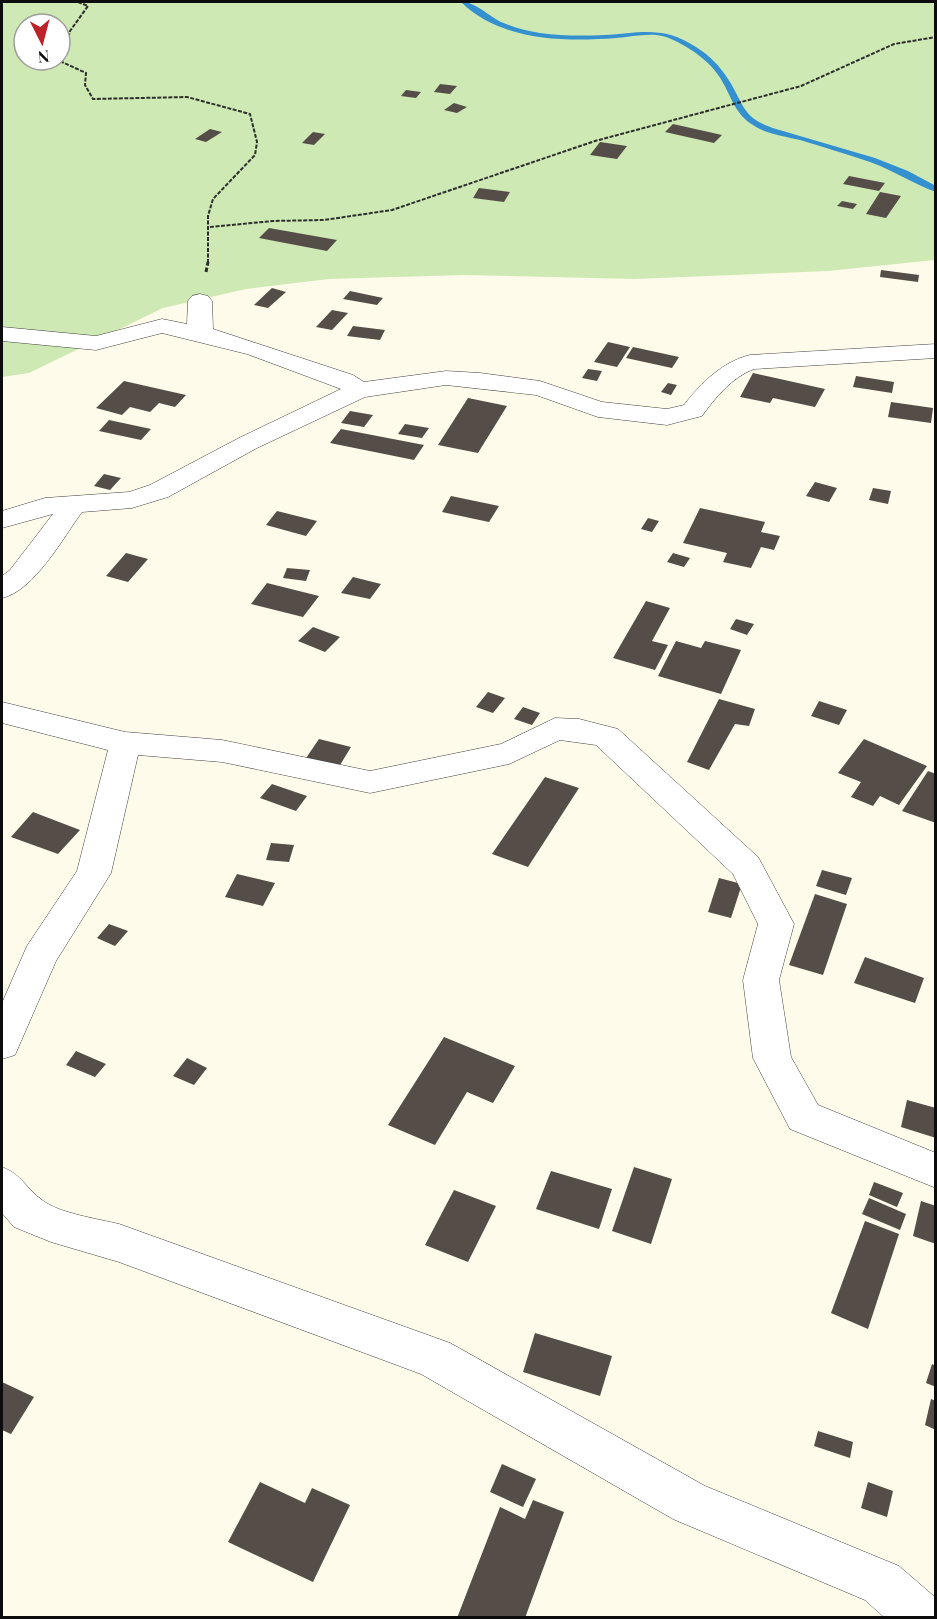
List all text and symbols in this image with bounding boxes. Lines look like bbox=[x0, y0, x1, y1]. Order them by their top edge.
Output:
north arrow bbox=[12, 12, 72, 72]
text: N bbox=[36, 46, 50, 69]

